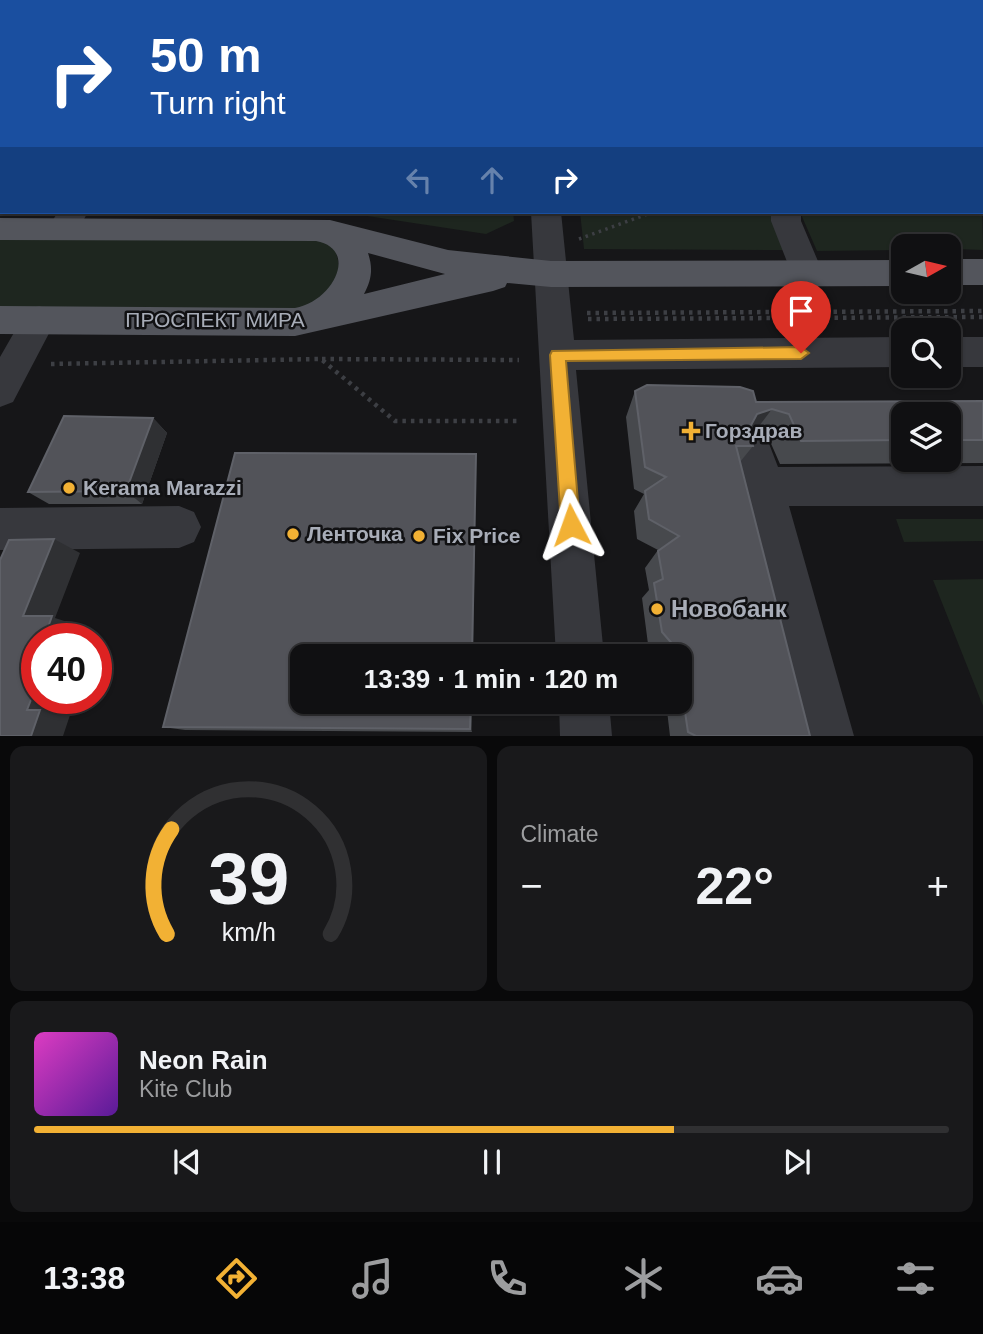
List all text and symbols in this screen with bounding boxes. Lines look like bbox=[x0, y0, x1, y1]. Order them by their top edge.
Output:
icon: right bbox=[35, 28, 126, 119]
text: 50 m bbox=[150, 28, 262, 82]
text: Turn right bbox=[150, 85, 286, 121]
icon: left bbox=[400, 161, 438, 199]
icon: ahead bbox=[473, 161, 511, 199]
icon: right bbox=[546, 161, 584, 199]
north arrow bbox=[891, 234, 961, 304]
map controls bbox=[891, 234, 961, 472]
pin bbox=[771, 281, 831, 353]
icon: arrive bbox=[782, 292, 820, 330]
street label: ПРОСПЕКТ МИРА bbox=[125, 308, 305, 331]
button: search bbox=[891, 318, 961, 388]
button: layers bbox=[891, 402, 961, 472]
place label: Горздрав bbox=[705, 419, 803, 442]
marker: Горздрав bbox=[683, 423, 699, 439]
place label: Kerama Marazzi bbox=[83, 476, 242, 499]
marker: Kerama Marazzi bbox=[61, 480, 77, 496]
position arrow bbox=[534, 488, 608, 562]
place label: Ленточка bbox=[307, 522, 403, 545]
place label: Fix Price bbox=[433, 524, 521, 547]
marker: Ленточка bbox=[285, 526, 301, 542]
marker: Fix Price bbox=[411, 528, 427, 544]
place label: Новобанк bbox=[671, 595, 788, 622]
marker: Новобанк bbox=[649, 601, 665, 617]
speed limit sign: 40 bbox=[21, 623, 112, 714]
text: 13:39 · 1 min · 120 m bbox=[364, 664, 618, 694]
text: Climate bbox=[521, 821, 598, 847]
text: 39 bbox=[208, 839, 289, 920]
text: 22° bbox=[695, 857, 774, 915]
text: − bbox=[521, 865, 543, 907]
text: + bbox=[927, 865, 949, 907]
text: km/h bbox=[221, 918, 275, 946]
text: Neon Rain bbox=[139, 1045, 268, 1075]
text: Kite Club bbox=[139, 1076, 232, 1102]
icon: previous bbox=[168, 1143, 206, 1181]
icon: pause bbox=[473, 1143, 511, 1181]
icon: next bbox=[778, 1143, 816, 1181]
icon: directions bbox=[212, 1254, 261, 1303]
icon: music bbox=[348, 1254, 397, 1303]
icon: phone bbox=[483, 1254, 532, 1303]
icon: climate bbox=[619, 1254, 668, 1303]
icon: car bbox=[755, 1254, 804, 1303]
icon: filters bbox=[891, 1254, 940, 1303]
text: 13:38 bbox=[43, 1260, 125, 1296]

